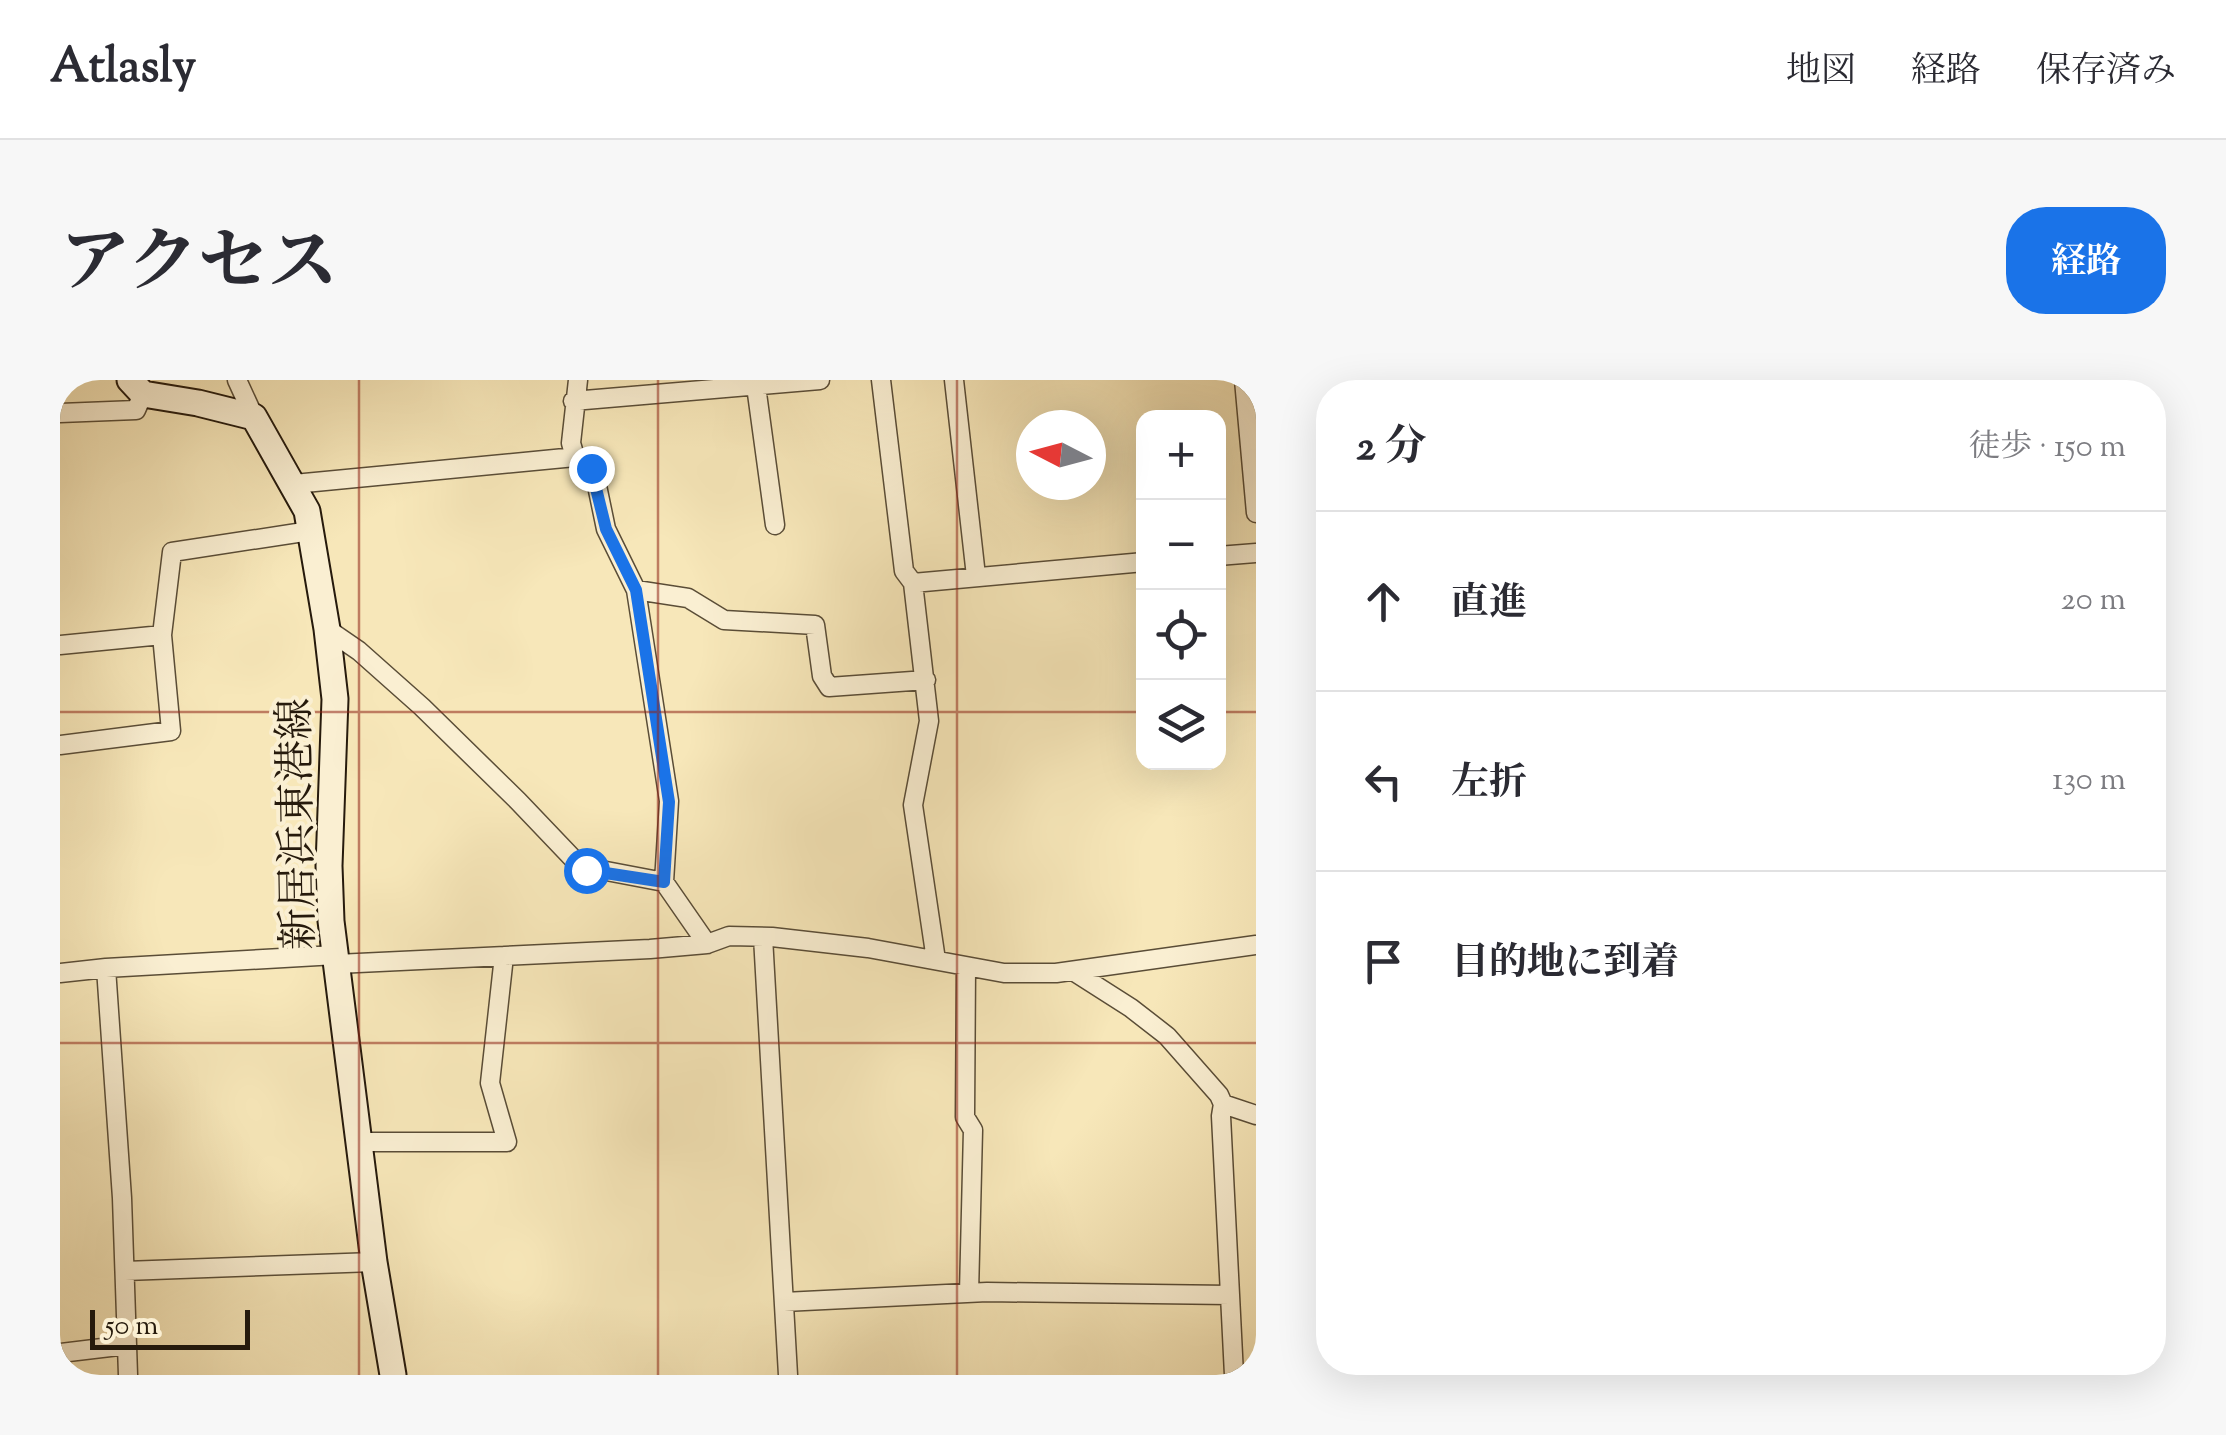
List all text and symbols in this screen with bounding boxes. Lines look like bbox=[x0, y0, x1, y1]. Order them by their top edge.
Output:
text: Atlasly bbox=[50, 35, 196, 104]
text: 地図 bbox=[1786, 47, 1856, 98]
text: 経路 bbox=[1911, 47, 1981, 98]
text: 保存済み bbox=[2036, 47, 2176, 98]
button: 経路 bbox=[2006, 207, 2166, 314]
text: アクセス bbox=[60, 217, 338, 317]
north arrow bbox=[1016, 410, 1106, 500]
map controls bbox=[1136, 410, 1226, 770]
button: + bbox=[1136, 410, 1226, 500]
text: 2 分 bbox=[1356, 419, 1427, 479]
text: 徒歩 · 150 m bbox=[1968, 425, 2126, 471]
route end bbox=[569, 446, 615, 492]
button: − bbox=[1136, 500, 1226, 590]
icon: ahead bbox=[1356, 574, 1411, 629]
text: 直進 bbox=[1451, 578, 1527, 632]
text: 20 m bbox=[2061, 578, 2126, 624]
button: locate bbox=[1136, 590, 1226, 680]
button: layers bbox=[1136, 680, 1226, 770]
street label: 新居浜東港線 bbox=[268, 697, 332, 950]
icon: left bbox=[1356, 754, 1411, 809]
text: 左折 bbox=[1451, 758, 1527, 812]
text: 130 m bbox=[2052, 758, 2126, 804]
route start bbox=[564, 848, 610, 894]
icon: arrive bbox=[1356, 934, 1411, 989]
text: 目的地に到着 bbox=[1451, 938, 1679, 992]
scale bar bbox=[90, 1305, 250, 1350]
text: 50 m bbox=[105, 1307, 159, 1347]

